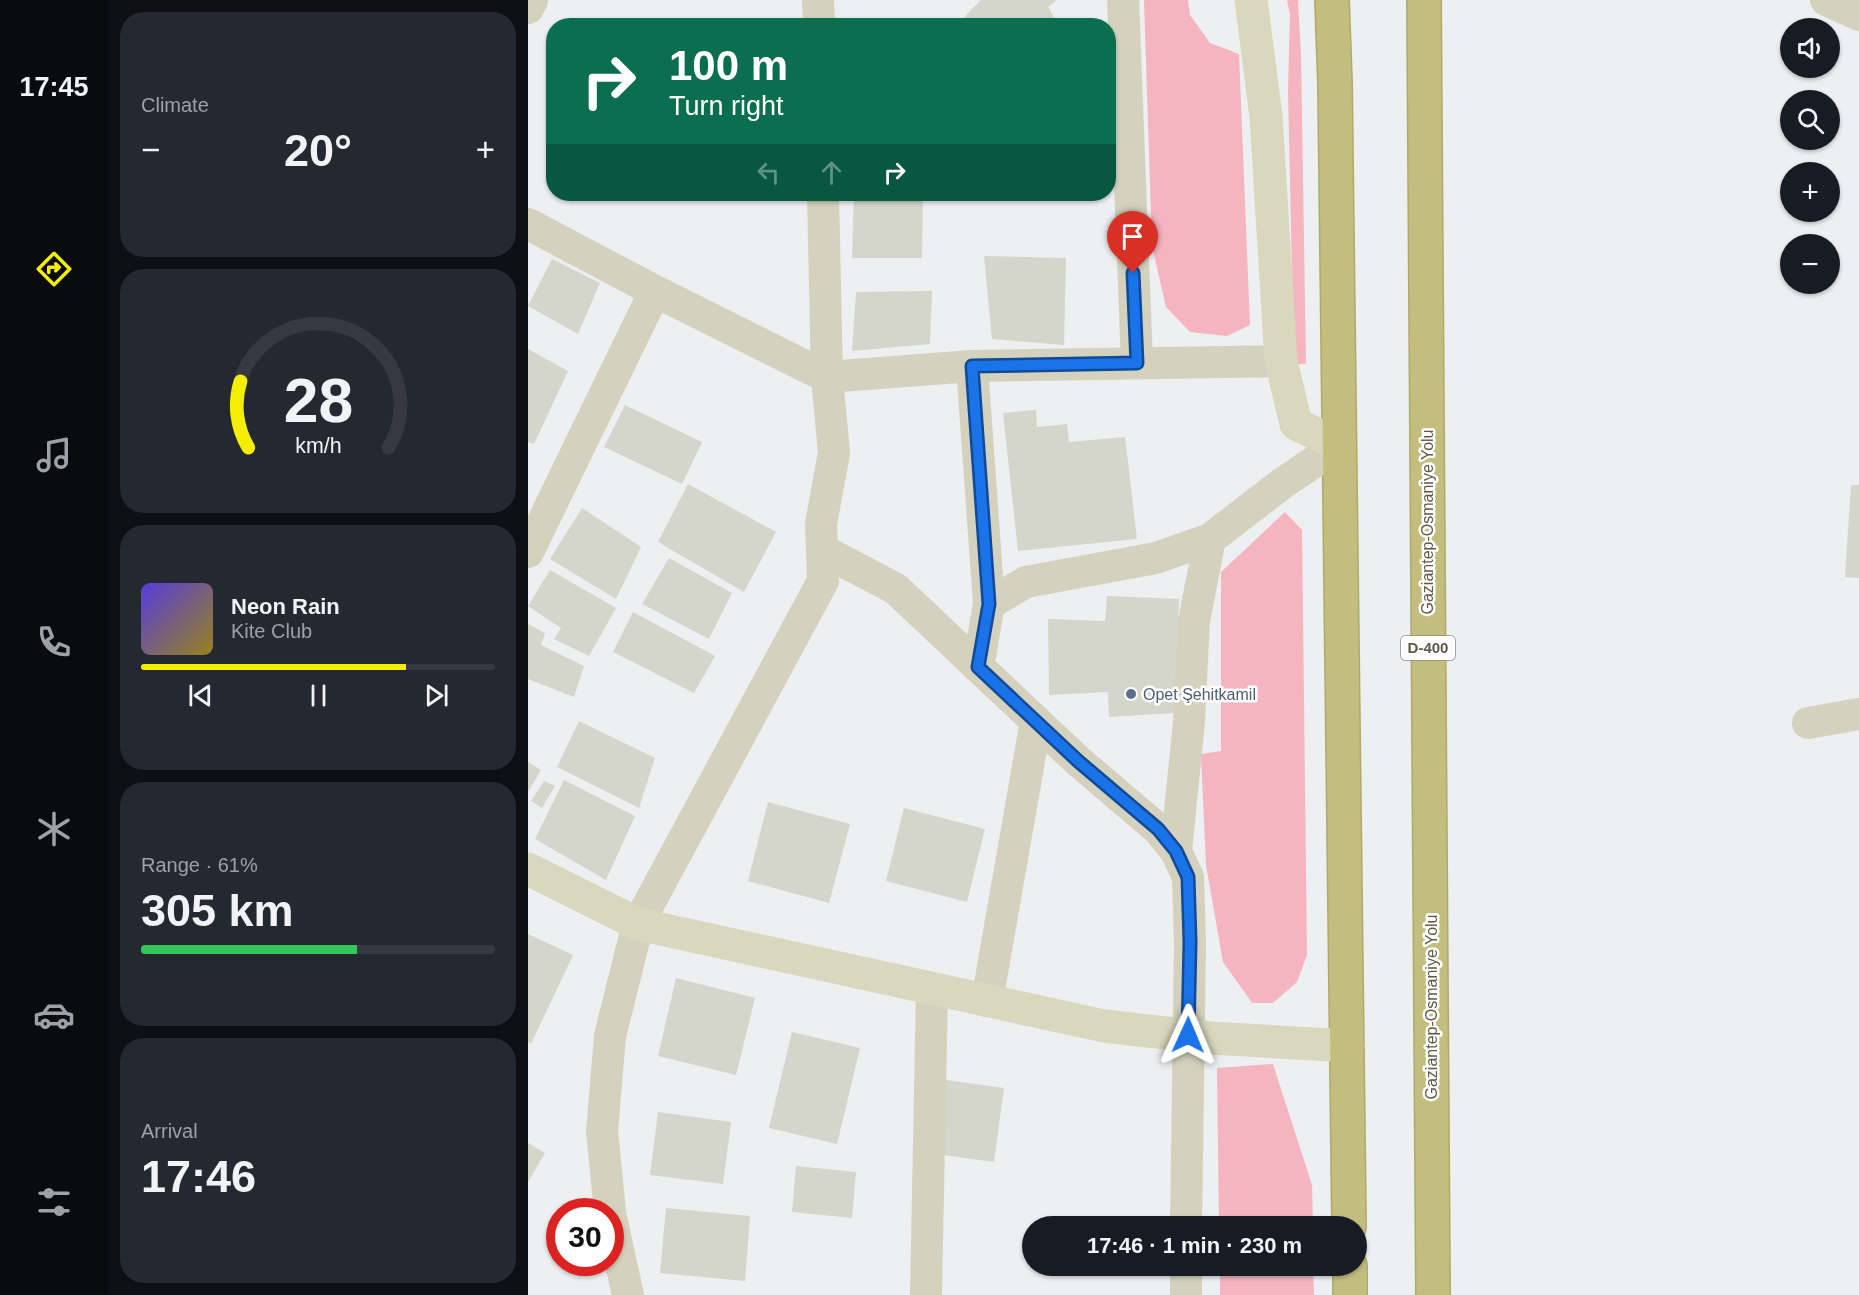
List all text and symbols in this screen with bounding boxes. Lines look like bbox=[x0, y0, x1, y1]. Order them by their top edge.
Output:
map controls bbox=[1780, 18, 1840, 294]
button: sound bbox=[1780, 18, 1840, 78]
icon: right bbox=[570, 42, 648, 120]
text: 100 m bbox=[669, 42, 788, 89]
text: 17:45 bbox=[19, 72, 89, 102]
button: search bbox=[1780, 90, 1840, 150]
text: Turn right bbox=[669, 91, 784, 121]
text: Climate bbox=[141, 94, 209, 116]
text: 20° bbox=[284, 125, 352, 176]
text: − bbox=[141, 131, 160, 168]
text: + bbox=[476, 131, 495, 168]
icon: left bbox=[752, 156, 785, 189]
icon: ahead bbox=[815, 156, 848, 189]
icon: right bbox=[878, 156, 911, 189]
button: + bbox=[1780, 162, 1840, 222]
pin bbox=[1107, 211, 1158, 273]
icon: arrive bbox=[1116, 220, 1149, 253]
button: − bbox=[1780, 234, 1840, 294]
icon: directions bbox=[33, 248, 75, 290]
text: 28 bbox=[283, 366, 353, 435]
street label: Gaziantep-Osmaniye Yolu bbox=[1419, 430, 1436, 615]
icon: music bbox=[33, 434, 75, 476]
text: km/h bbox=[295, 434, 341, 458]
text: Neon Rain bbox=[231, 594, 340, 619]
text: Kite Club bbox=[231, 620, 312, 642]
icon: phone bbox=[33, 621, 75, 663]
road number: D-400 bbox=[1401, 636, 1455, 660]
icon: previous bbox=[184, 679, 217, 712]
icon: pause bbox=[302, 679, 335, 712]
icon: next bbox=[420, 679, 453, 712]
place label: Opet Şehitkamil bbox=[1143, 686, 1256, 703]
marker: Opet Şehitkamil bbox=[1124, 687, 1138, 701]
icon: climate bbox=[33, 808, 75, 850]
text: Range · 61% bbox=[141, 854, 258, 876]
text: 305 km bbox=[141, 885, 294, 936]
street label: Gaziantep-Osmaniye Yolu bbox=[1423, 915, 1440, 1100]
icon: car bbox=[33, 994, 75, 1036]
position arrow bbox=[1156, 1003, 1220, 1067]
text: Arrival bbox=[141, 1120, 198, 1142]
text: 17:46 bbox=[141, 1151, 256, 1202]
icon: filters bbox=[33, 1181, 75, 1223]
speed limit sign: 30 bbox=[546, 1198, 624, 1276]
text: 17:46 · 1 min · 230 m bbox=[1087, 1233, 1302, 1258]

